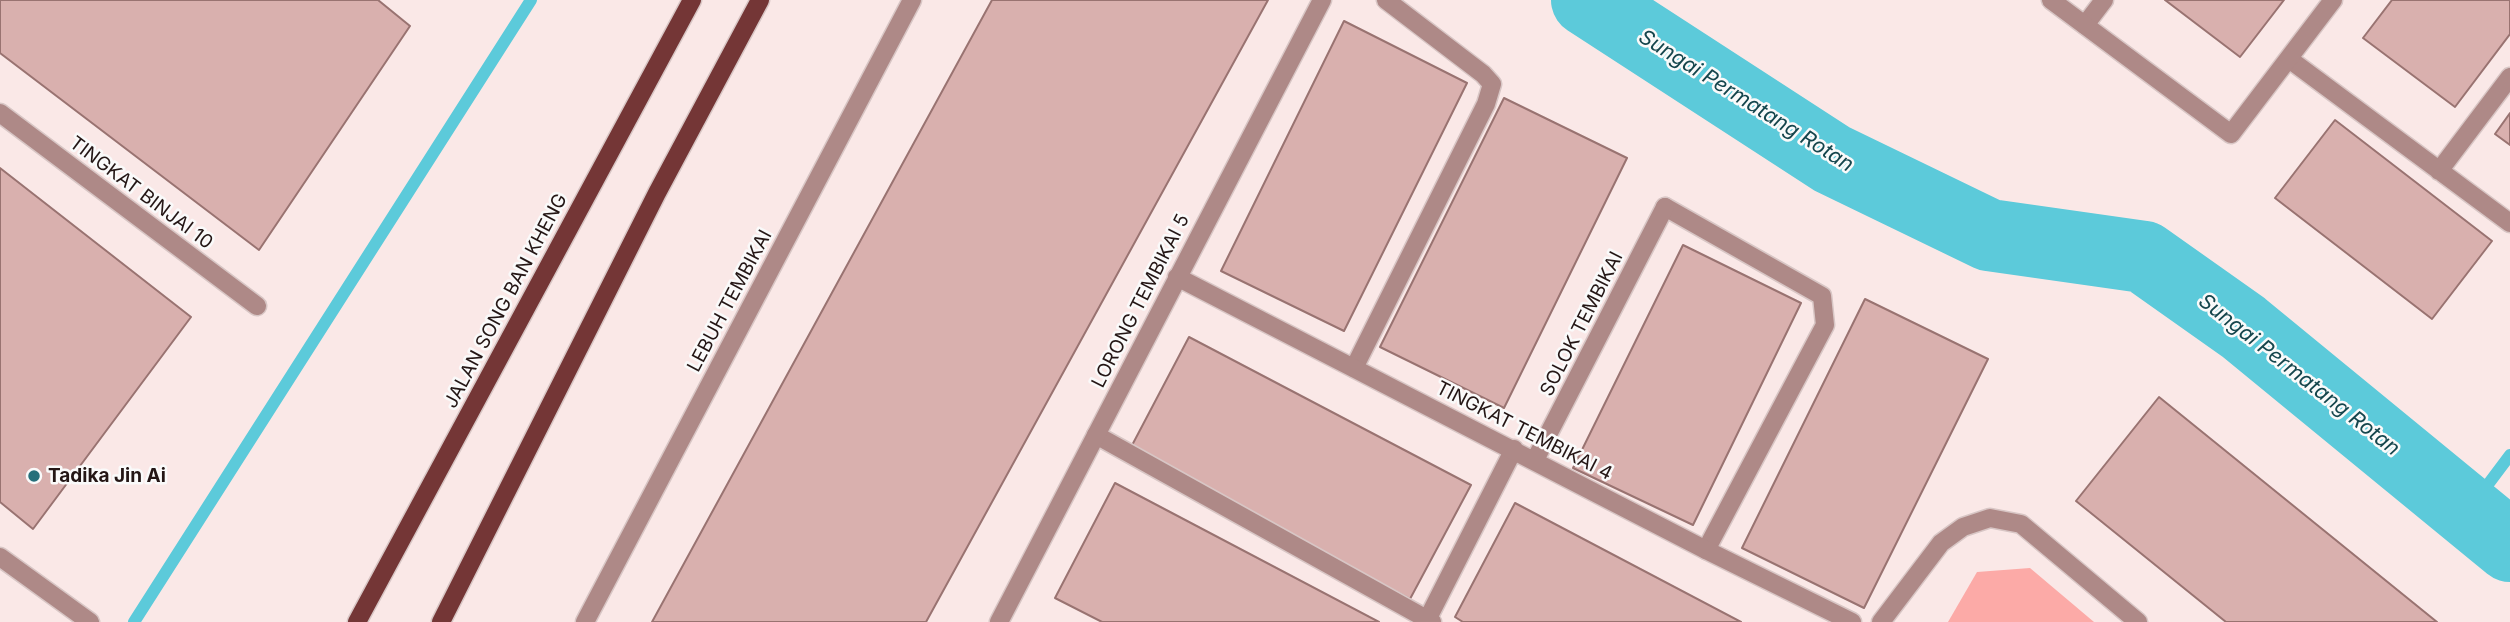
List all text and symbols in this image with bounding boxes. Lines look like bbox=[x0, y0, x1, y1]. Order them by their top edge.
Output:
water label: Sungai Permatang Rotan bbox=[1634, 24, 1858, 178]
street label: TINGKAT BINJAI 10 bbox=[65, 132, 217, 254]
street label: JALAN SONG BAN KHENG bbox=[440, 190, 572, 412]
street label: LORONG TEMBIKAI 5 bbox=[1087, 210, 1195, 392]
street label: LEBUH TEMBIKAI bbox=[683, 226, 777, 376]
street label: SOLOK TEMBIKAI bbox=[1536, 248, 1628, 400]
water label: Sungai Permatang Rotan bbox=[2193, 289, 2405, 461]
street label: TINGKAT TEMBIKAI 4 bbox=[1432, 377, 1616, 485]
place label: Tadika Jin Ai bbox=[48, 465, 166, 487]
marker: Tadika Jin Ai bbox=[26, 468, 42, 484]

